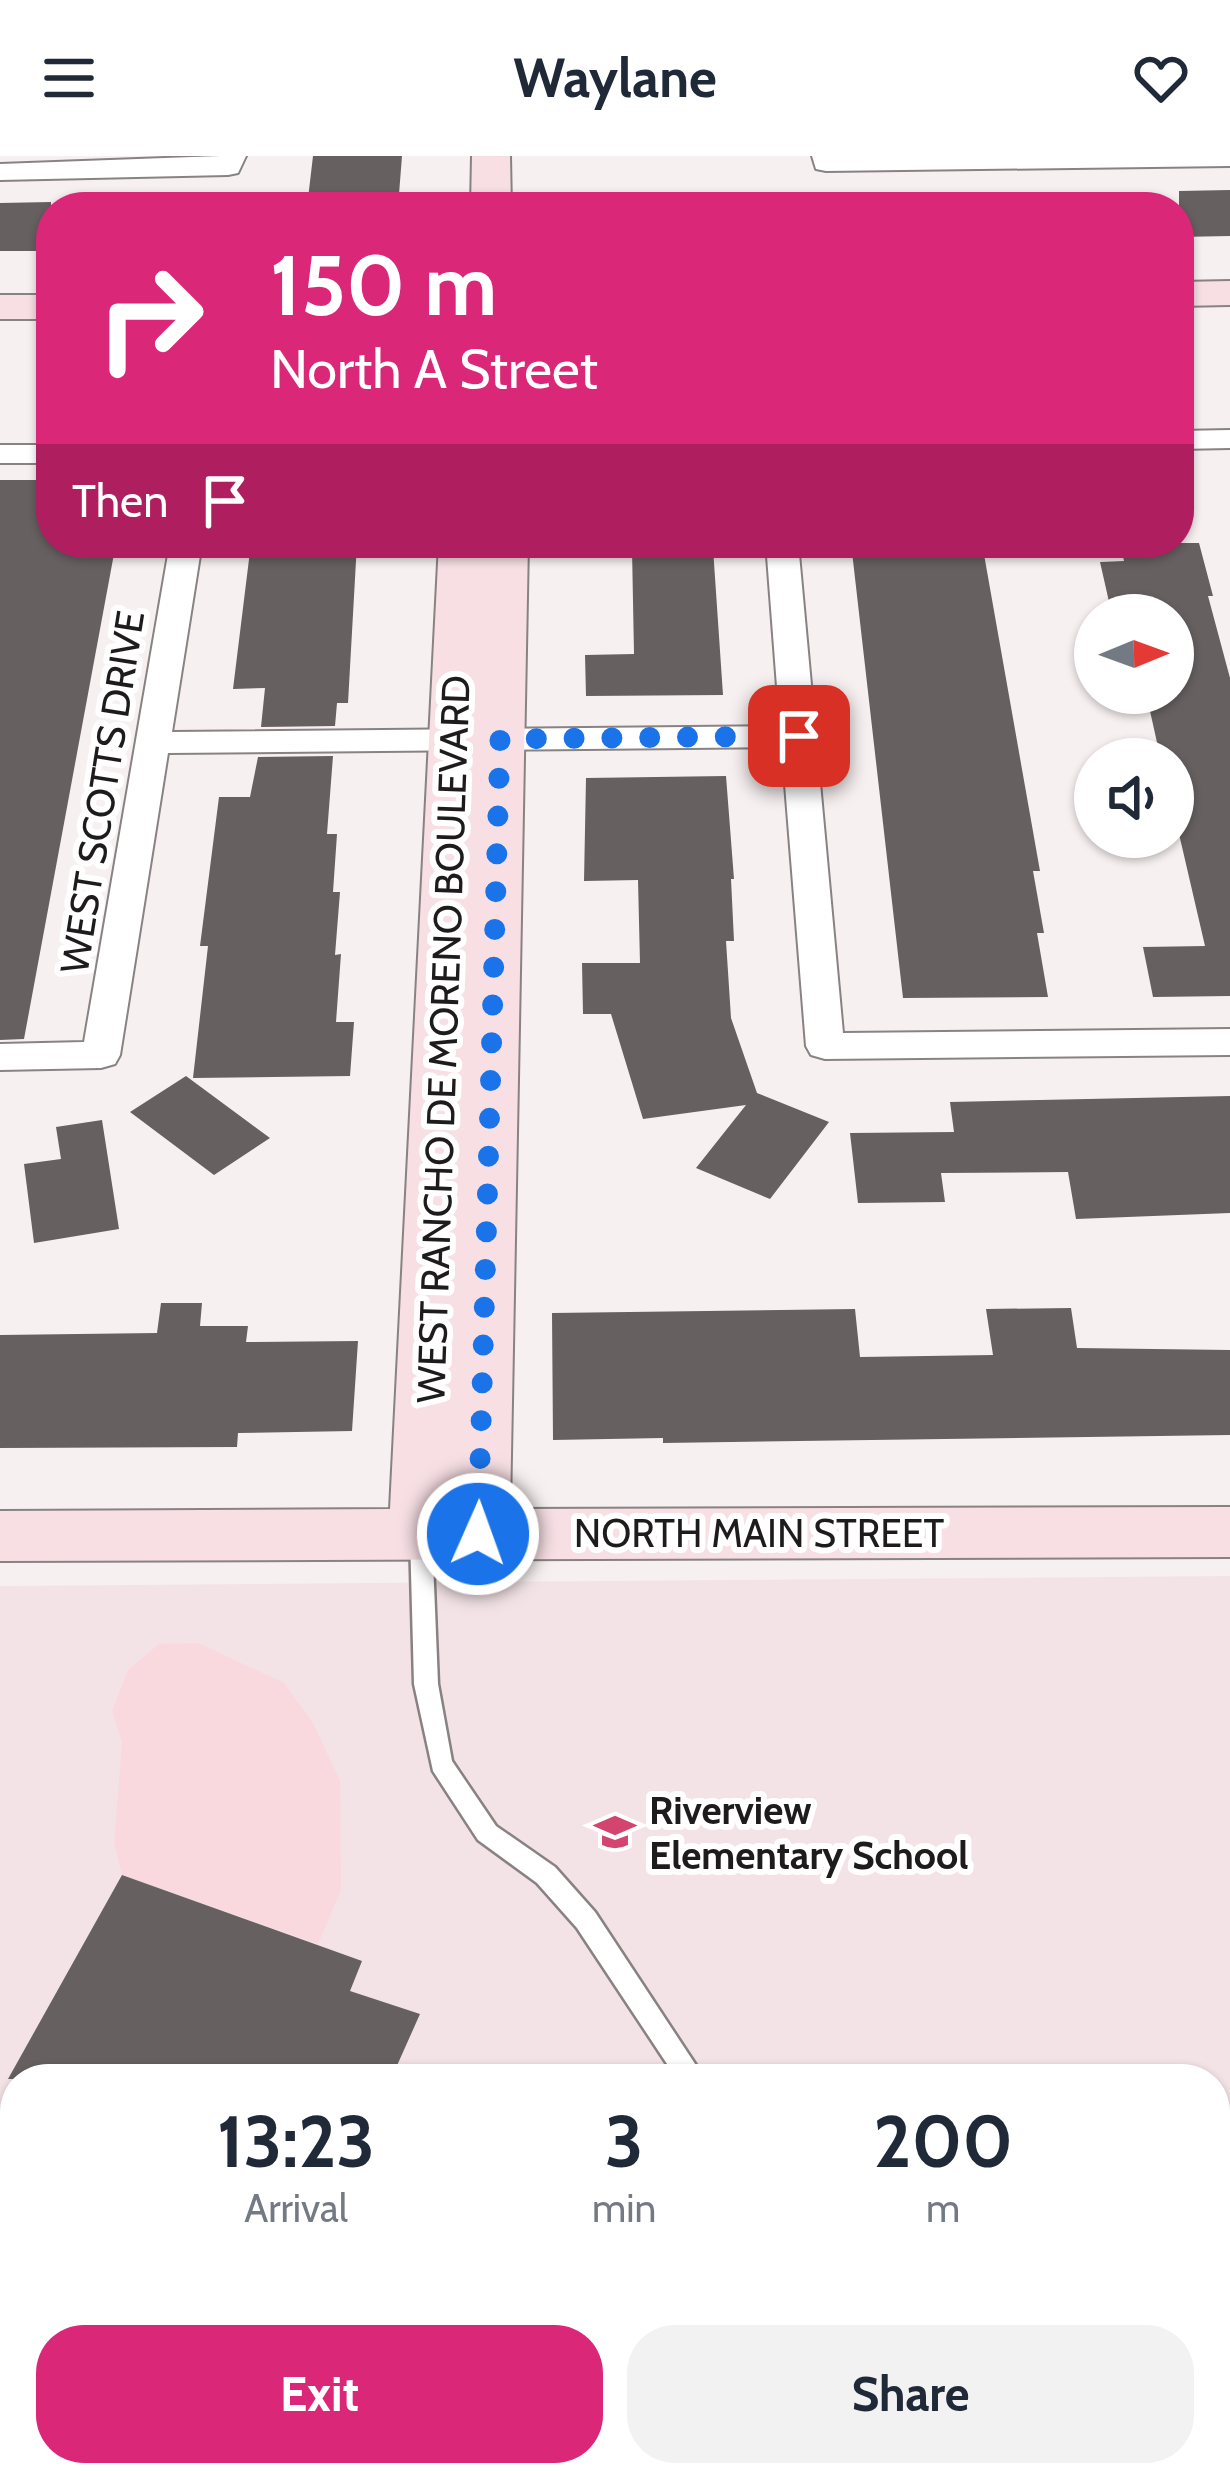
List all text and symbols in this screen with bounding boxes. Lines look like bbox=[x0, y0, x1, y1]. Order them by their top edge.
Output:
icon: menu bbox=[36, 45, 102, 111]
text: Waylane bbox=[513, 45, 717, 111]
icon: heart bbox=[1128, 45, 1194, 111]
text: 150 m bbox=[270, 234, 497, 336]
icon: right bbox=[72, 240, 228, 396]
text: North A Street bbox=[270, 336, 598, 402]
icon: arrive bbox=[192, 468, 258, 534]
text: Then bbox=[72, 474, 168, 528]
north arrow bbox=[1074, 594, 1194, 714]
map controls bbox=[1074, 594, 1194, 858]
street label: WEST SCOTTS DRIVE bbox=[50, 607, 154, 977]
street label: WEST RANCHO DE MORENO BOULEVARD bbox=[406, 674, 480, 1404]
pin bbox=[748, 685, 850, 787]
icon: arrive bbox=[766, 703, 832, 769]
button: sound bbox=[1074, 738, 1194, 858]
position arrow bbox=[415, 1471, 541, 1597]
street label: NORTH MAIN STREET bbox=[574, 1509, 944, 1557]
place label: Riverview Elementary School bbox=[649, 1786, 969, 1879]
school or university icon: Riverview Elementary School bbox=[592, 1809, 638, 1855]
text: 13:23 bbox=[217, 2098, 375, 2185]
text: 3 bbox=[605, 2098, 644, 2185]
text: 200 bbox=[873, 2098, 1013, 2185]
text: Arrival bbox=[244, 2184, 348, 2232]
text: min bbox=[592, 2184, 656, 2232]
text: m bbox=[926, 2184, 960, 2232]
button: Exit bbox=[36, 2325, 603, 2463]
button: Share bbox=[627, 2325, 1194, 2463]

